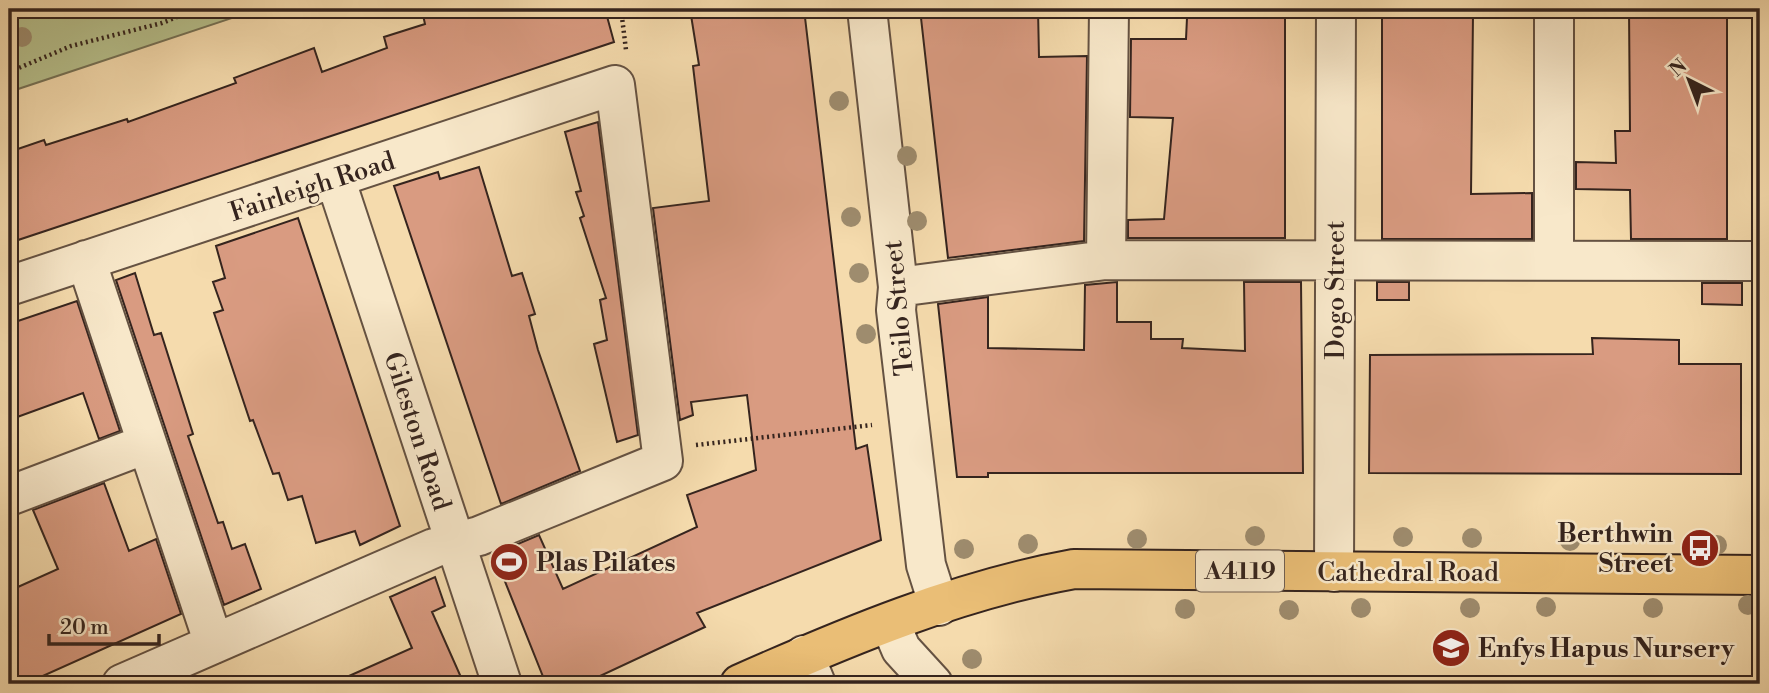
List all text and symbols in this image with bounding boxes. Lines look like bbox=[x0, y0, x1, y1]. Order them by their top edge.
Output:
north arrow bbox=[1654, 46, 1724, 116]
text: N bbox=[1665, 54, 1692, 82]
street label: Fairleigh Road bbox=[226, 145, 399, 229]
street label: Dogo Street bbox=[1320, 221, 1352, 359]
street label: Teilo Street bbox=[877, 239, 921, 377]
street label: Gileston Road bbox=[376, 348, 458, 515]
place label: Berthwin Street bbox=[1557, 518, 1674, 580]
bus stop icon: Berthwin Street bbox=[1679, 527, 1721, 569]
sports icon: Plas Pilates bbox=[488, 541, 530, 583]
place label: Plas Pilates bbox=[536, 547, 676, 579]
road number: A4119 bbox=[1196, 550, 1284, 592]
street label: Cathedral Road bbox=[1317, 557, 1499, 589]
scale bar bbox=[49, 602, 159, 646]
text: 20 m bbox=[60, 615, 109, 641]
school or university icon: Enfys Hapus Nursery bbox=[1430, 627, 1472, 669]
place label: Enfys Hapus Nursery bbox=[1478, 633, 1735, 665]

